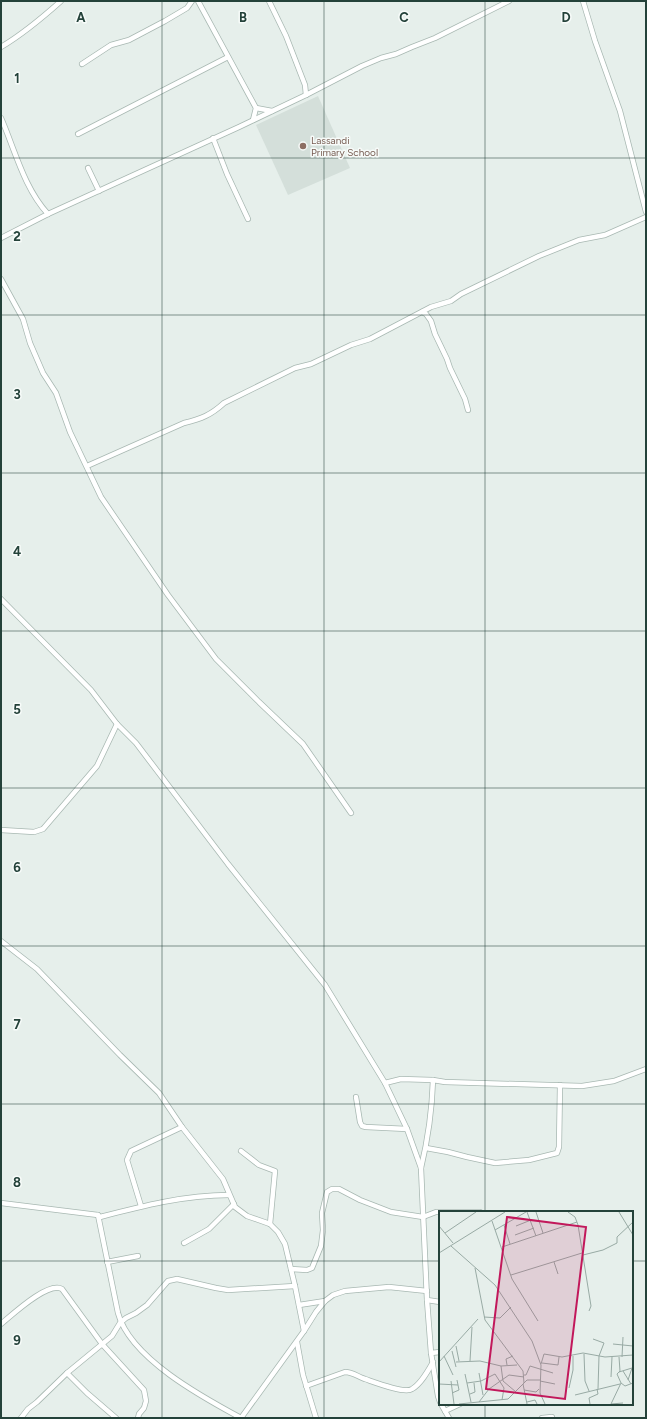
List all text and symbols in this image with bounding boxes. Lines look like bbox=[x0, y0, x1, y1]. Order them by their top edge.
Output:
text: A bbox=[76, 10, 86, 25]
text: B bbox=[239, 10, 247, 25]
text: C bbox=[399, 10, 409, 25]
text: D bbox=[561, 10, 571, 25]
text: 1 bbox=[14, 71, 20, 86]
place label: Lassandi Primary School bbox=[311, 134, 378, 159]
marker: Lassandi Primary School bbox=[298, 141, 308, 151]
text: 2 bbox=[13, 229, 21, 244]
text: 3 bbox=[13, 387, 21, 402]
text: 4 bbox=[13, 544, 21, 559]
text: 5 bbox=[13, 702, 21, 717]
text: 6 bbox=[13, 860, 21, 875]
text: 7 bbox=[13, 1017, 21, 1032]
text: 8 bbox=[13, 1175, 21, 1190]
inset map bbox=[439, 1211, 633, 1405]
text: 9 bbox=[13, 1333, 21, 1348]

